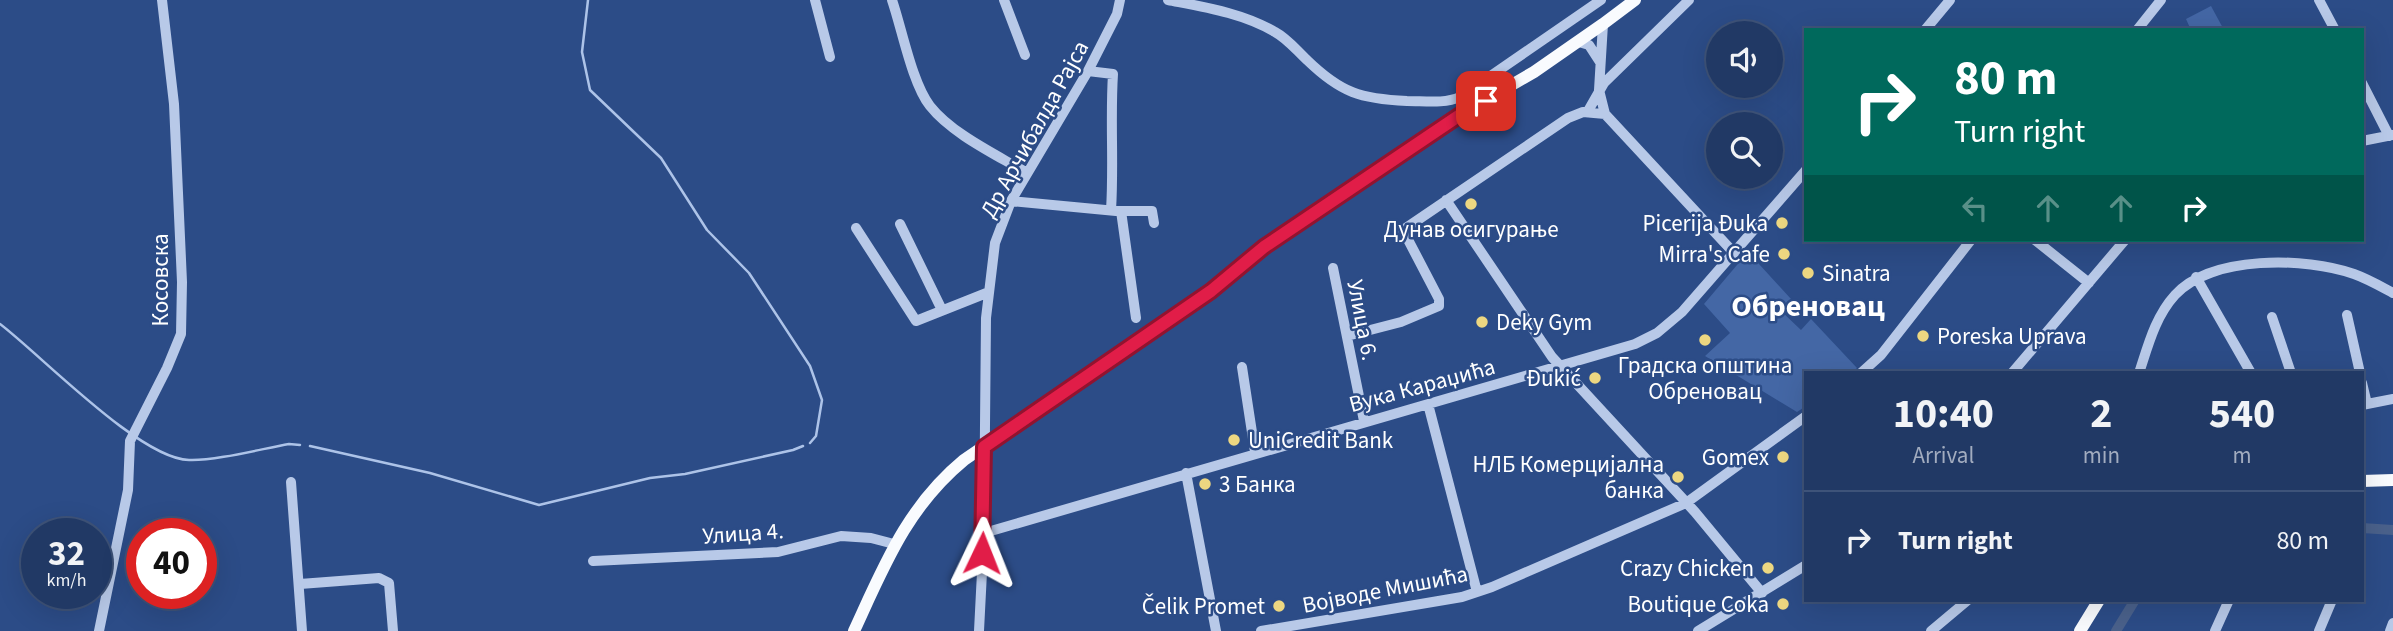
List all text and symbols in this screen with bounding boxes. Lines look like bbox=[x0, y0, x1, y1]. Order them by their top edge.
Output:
map controls bbox=[1706, 21, 1783, 189]
button: sound bbox=[1706, 21, 1783, 98]
street label: Др Арчибалда Рајса bbox=[972, 35, 1097, 224]
text: 80 m bbox=[1954, 44, 2058, 114]
icon: right bbox=[1839, 56, 1930, 147]
pin bbox=[1456, 71, 1516, 131]
icon: arrive bbox=[1467, 82, 1505, 120]
text: Turn right bbox=[1954, 109, 2085, 155]
button: search bbox=[1706, 112, 1783, 189]
icon: left bbox=[1956, 189, 1994, 227]
icon: ahead bbox=[2029, 189, 2067, 227]
icon: ahead bbox=[2102, 189, 2140, 227]
icon: right bbox=[2175, 189, 2213, 227]
marker: Дунав осигурање bbox=[1463, 196, 1479, 212]
place label: Picerija Đuka bbox=[1643, 207, 1768, 240]
place label: Дунав осигурање bbox=[1383, 213, 1559, 246]
marker: Picerija Đuka bbox=[1774, 215, 1790, 231]
street label: Косовска bbox=[144, 233, 177, 327]
place label: Mirra's Cafe bbox=[1658, 238, 1770, 271]
marker: Mirra's Cafe bbox=[1776, 246, 1792, 262]
place label: Sinatra bbox=[1822, 257, 1891, 290]
marker: Sinatra bbox=[1800, 265, 1816, 281]
street label: Улица 6. bbox=[1339, 277, 1386, 363]
district label: Обреновац bbox=[1731, 285, 1885, 328]
place label: Deky Gym bbox=[1496, 306, 1592, 339]
marker: Deky Gym bbox=[1474, 314, 1490, 330]
place label: Poreska Uprava bbox=[1937, 320, 2087, 353]
marker: Poreska Uprava bbox=[1915, 328, 1931, 344]
marker: Градска општина Обреновац bbox=[1697, 332, 1713, 348]
place label: Градска општина Обреновац bbox=[1618, 349, 1792, 408]
street label: Вука Караџића bbox=[1345, 350, 1499, 421]
place label: Đukić bbox=[1526, 362, 1581, 395]
marker: Đukić bbox=[1587, 370, 1603, 386]
text: 10:40 bbox=[1893, 384, 1994, 444]
text: 2 bbox=[2090, 384, 2112, 444]
text: 540 bbox=[2209, 384, 2275, 444]
place label: UniCredit Bank bbox=[1248, 424, 1394, 457]
marker: UniCredit Bank bbox=[1226, 432, 1242, 448]
text: Arrival bbox=[1912, 439, 1974, 472]
text: min bbox=[2083, 439, 2120, 472]
text: m bbox=[2232, 439, 2252, 472]
place label: Gomex bbox=[1702, 441, 1769, 474]
place label: НЛБ Комерцијална банка bbox=[1472, 448, 1664, 507]
marker: Gomex bbox=[1775, 449, 1791, 465]
place label: 3 Банка bbox=[1219, 468, 1296, 501]
marker: НЛБ Комерцијална банка bbox=[1670, 469, 1686, 485]
marker: 3 Банка bbox=[1197, 476, 1213, 492]
street label: Улица 4. bbox=[701, 514, 785, 553]
position arrow bbox=[945, 516, 1019, 590]
speed limit sign: 40 bbox=[126, 518, 217, 609]
icon: right bbox=[1839, 521, 1877, 559]
text: Turn right bbox=[1898, 522, 2013, 559]
text: 80 m bbox=[2276, 522, 2329, 559]
text: 32 bbox=[48, 529, 85, 579]
place label: Crazy Chicken bbox=[1620, 552, 1754, 585]
street label: Војводе Мишића bbox=[1299, 557, 1471, 622]
marker: Crazy Chicken bbox=[1760, 560, 1776, 576]
text: km/h bbox=[47, 568, 86, 593]
place label: Boutique Coka bbox=[1627, 588, 1769, 621]
place label: Čelik Promet bbox=[1142, 590, 1265, 623]
marker: Boutique Coka bbox=[1775, 596, 1791, 612]
marker: Čelik Promet bbox=[1271, 598, 1287, 614]

